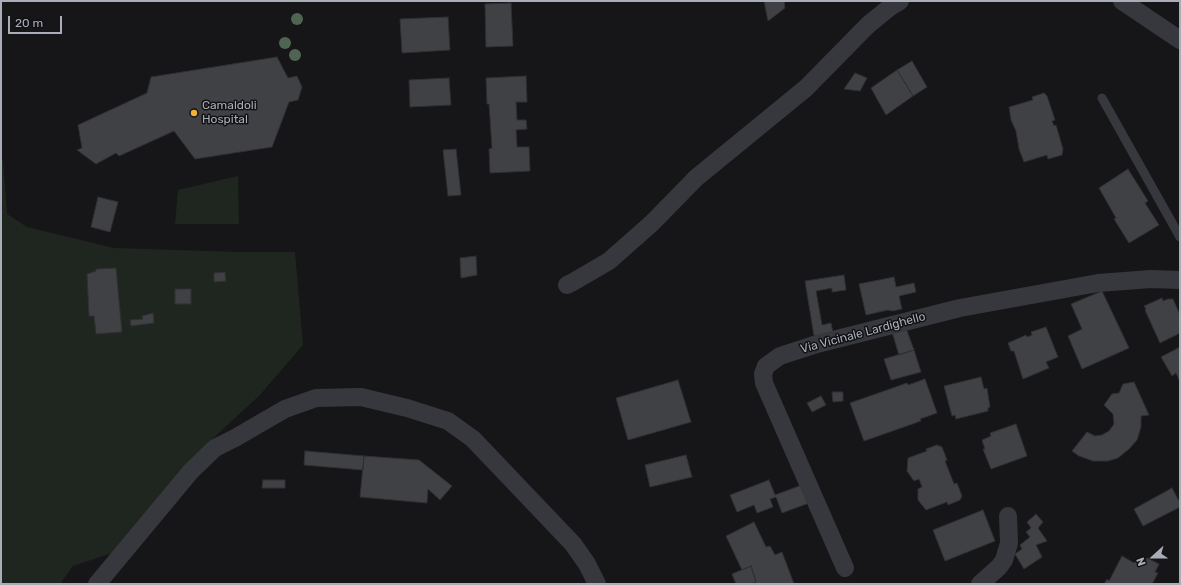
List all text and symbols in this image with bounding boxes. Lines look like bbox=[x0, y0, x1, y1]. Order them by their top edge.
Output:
scale bar bbox=[10, 8, 64, 34]
text: 20 m bbox=[15, 16, 43, 30]
place label: Camaldoli Hospital bbox=[202, 99, 257, 127]
marker: Camaldoli Hospital bbox=[189, 108, 199, 118]
street label: Via Vicinale Lardighello bbox=[799, 309, 927, 357]
north arrow bbox=[1133, 537, 1173, 577]
text: N bbox=[1134, 555, 1149, 568]

